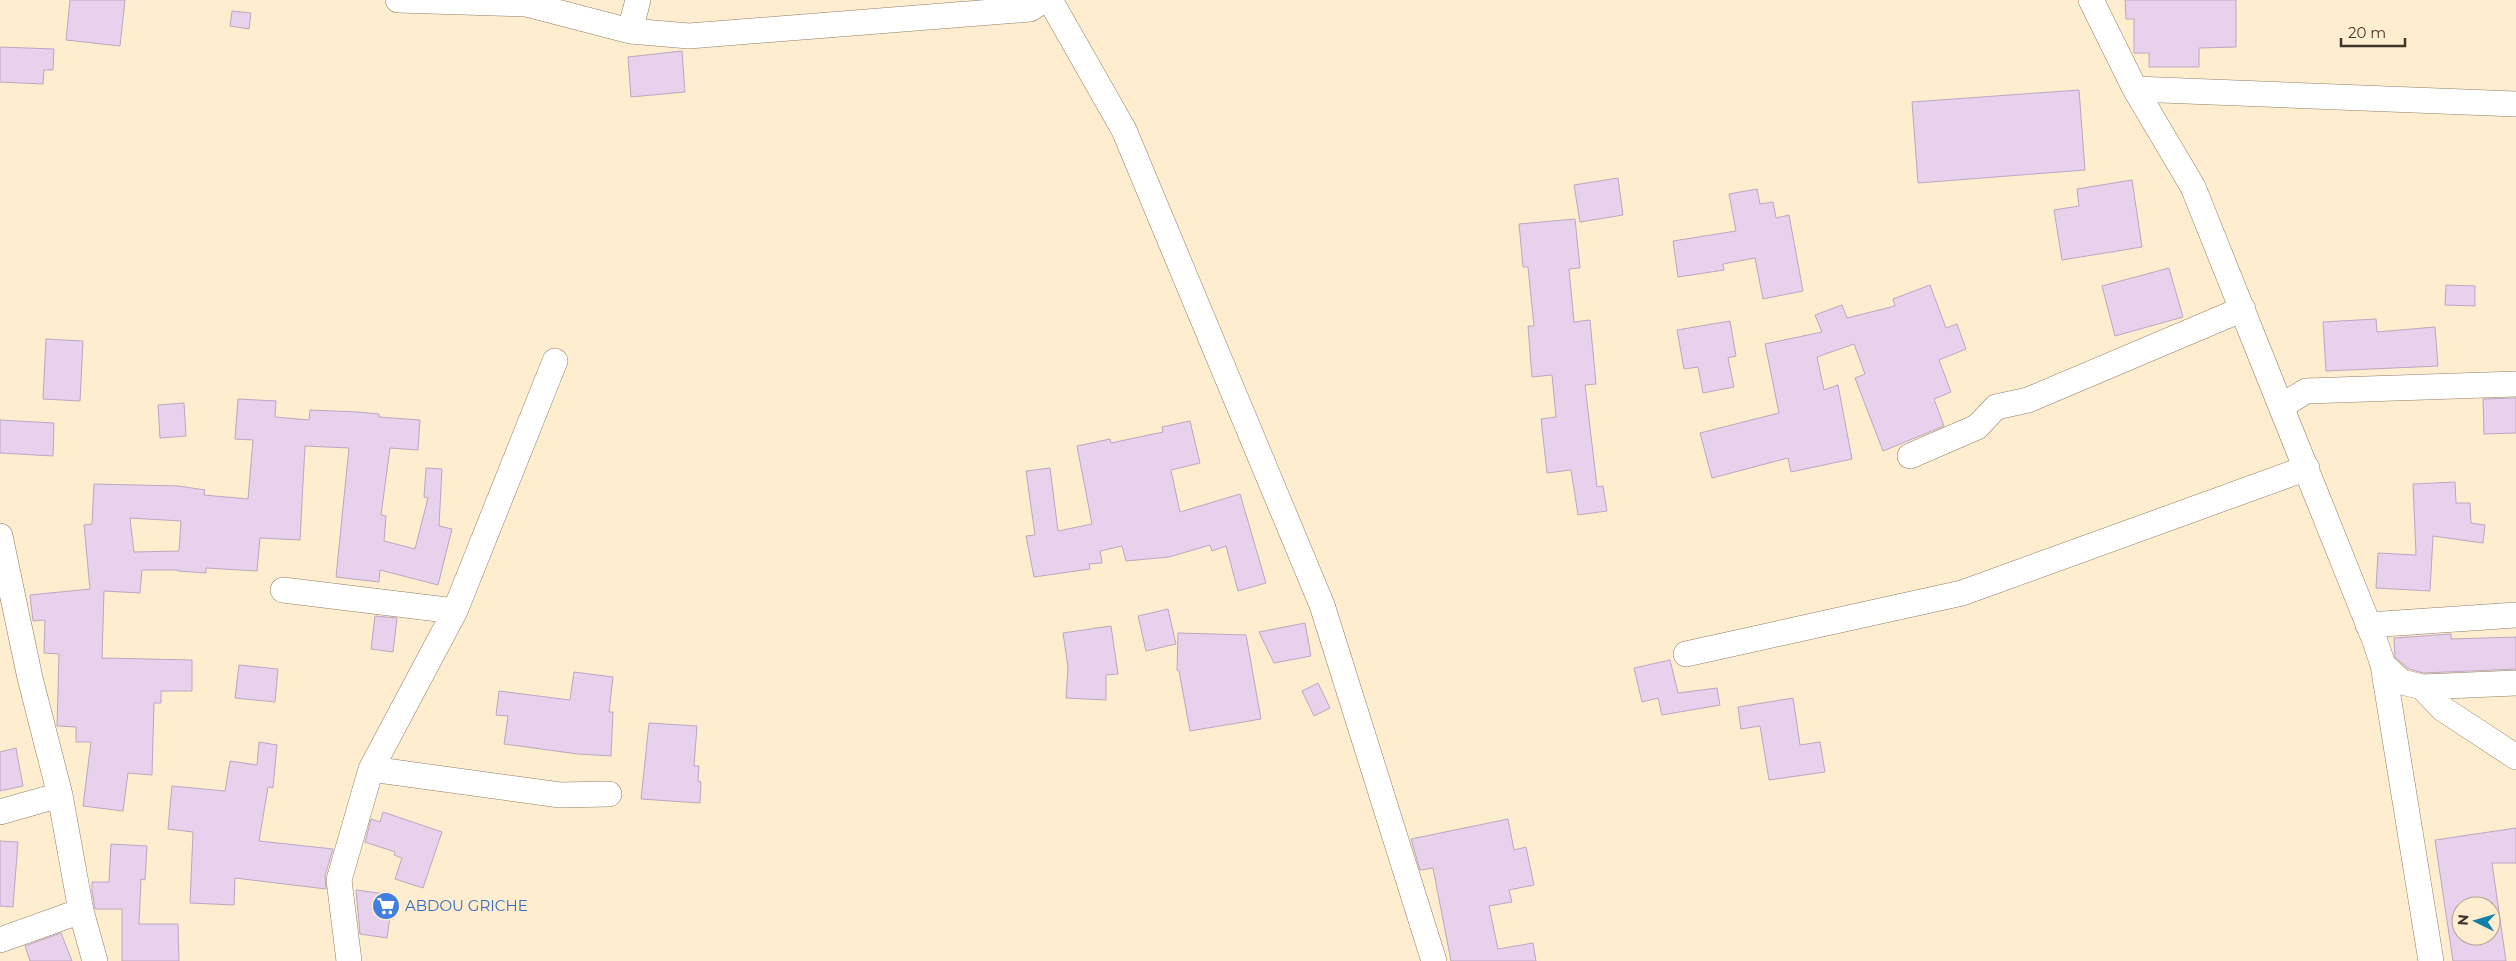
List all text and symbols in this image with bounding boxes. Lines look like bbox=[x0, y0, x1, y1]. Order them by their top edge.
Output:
scale bar bbox=[2341, 15, 2405, 47]
text: 20 m bbox=[2348, 23, 2386, 42]
supermarket icon: ABDOU GRICHE bbox=[371, 891, 401, 921]
place label: ABDOU GRICHE bbox=[405, 896, 528, 915]
north arrow bbox=[2451, 896, 2501, 946]
text: N bbox=[2454, 913, 2473, 926]

